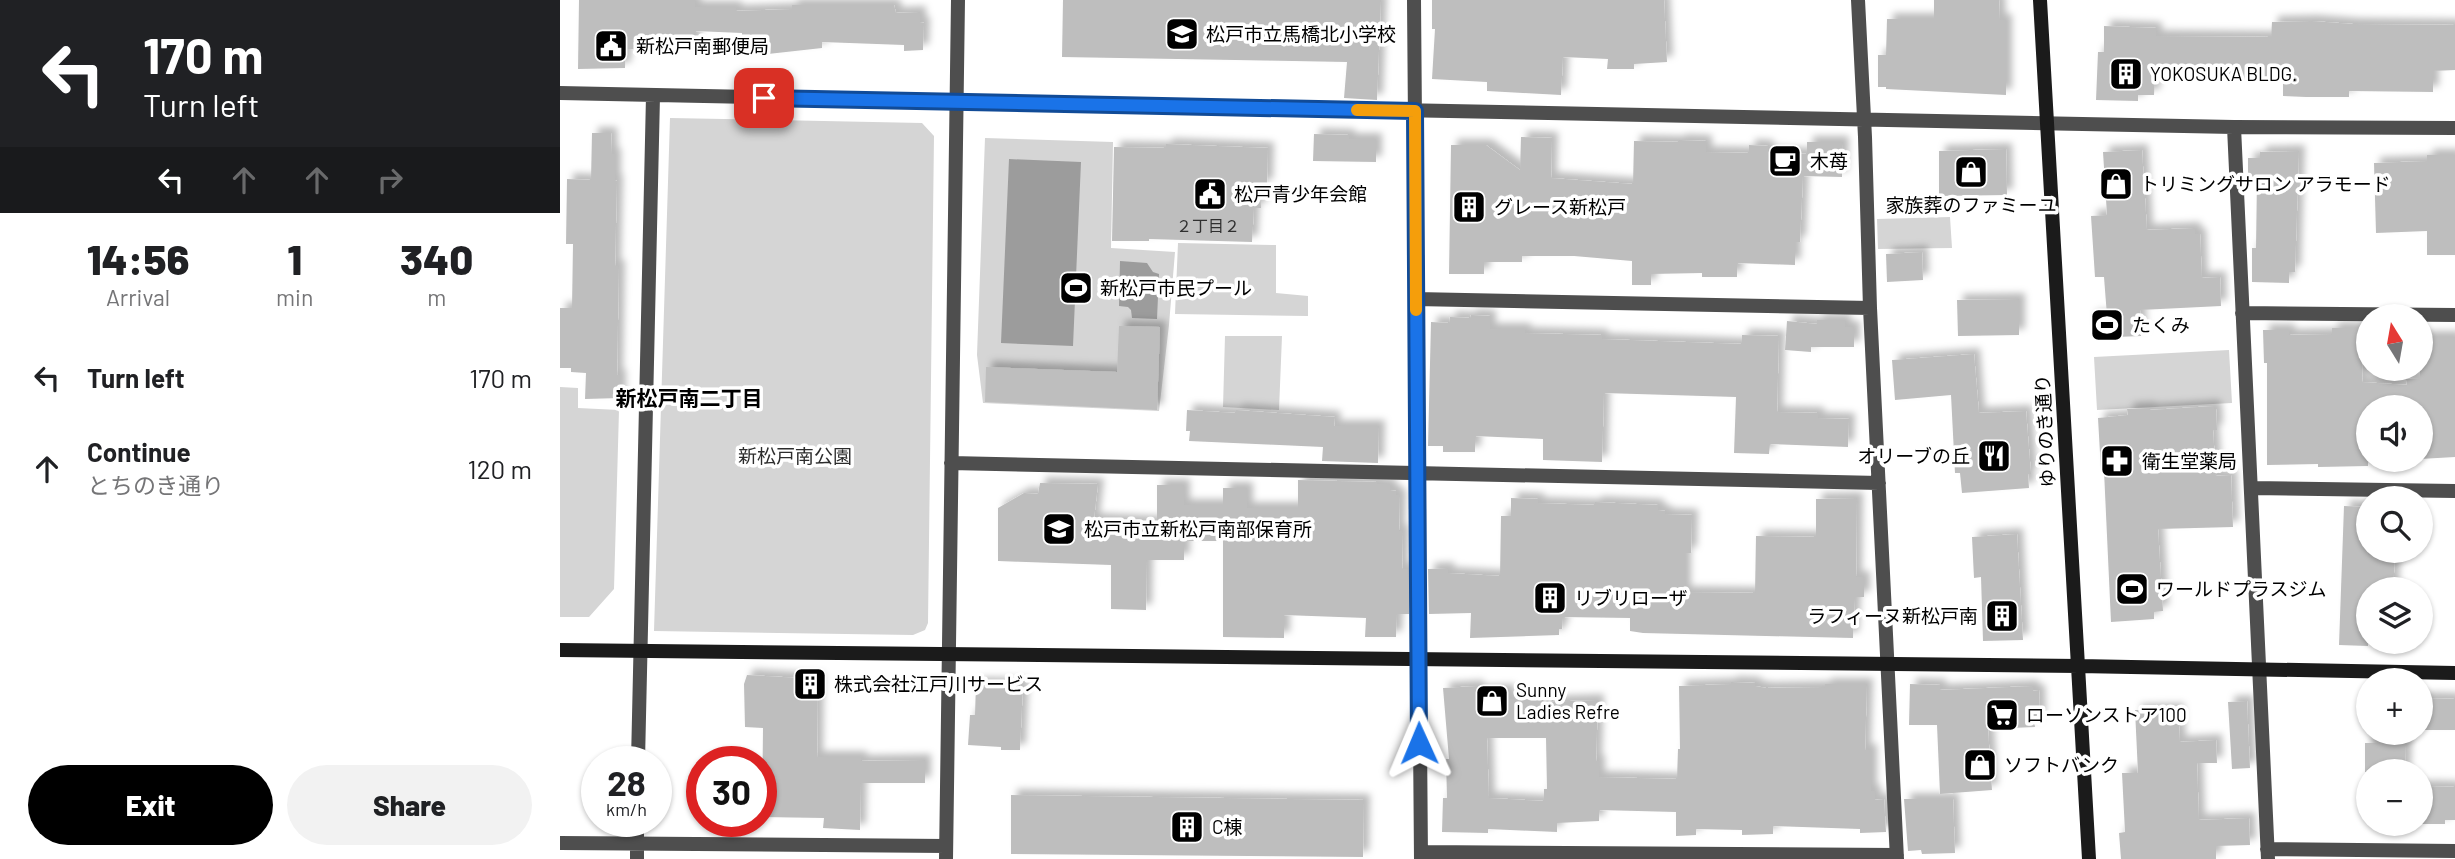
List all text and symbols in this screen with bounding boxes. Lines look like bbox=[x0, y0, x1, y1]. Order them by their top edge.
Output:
school or university icon: 松戸市立馬橋北小学校 bbox=[1163, 15, 1201, 53]
place label: 松戸市立馬橋北小学校 bbox=[1206, 22, 1396, 45]
text: 170 m bbox=[143, 25, 263, 84]
public building icon: 新松戸南郵便局 bbox=[592, 27, 630, 65]
icon: left bbox=[28, 28, 119, 119]
place label: 新松戸南郵便局 bbox=[636, 34, 769, 57]
building icon: YOKOSUKA BLDG. bbox=[2107, 55, 2145, 93]
place label: YOKOSUKA BLDG. bbox=[2150, 62, 2297, 85]
pin bbox=[734, 68, 794, 128]
icon: arrive bbox=[745, 79, 783, 117]
text: Turn left bbox=[143, 85, 260, 123]
cafe icon: 木苺 bbox=[1766, 142, 1804, 180]
place label: 木苺 bbox=[1810, 149, 1848, 172]
shop icon: 家族葬のファミーユ bbox=[1952, 153, 1990, 191]
icon: left bbox=[152, 161, 190, 199]
icon: ahead bbox=[225, 161, 263, 199]
icon: ahead bbox=[298, 161, 336, 199]
icon: right bbox=[371, 161, 409, 199]
shop icon: トリミングサロン アラモード bbox=[2097, 165, 2135, 203]
place label: トリミングサロン アラモード bbox=[2140, 172, 2391, 195]
public building icon: 松戸青少年会館 bbox=[1191, 175, 1229, 213]
place label: 松戸青少年会館 bbox=[1234, 182, 1367, 205]
building icon: グレース新松戸 bbox=[1450, 188, 1488, 226]
place label: 家族葬のファミーユ bbox=[1885, 193, 2057, 216]
place label: グレース新松戸 bbox=[1494, 195, 1626, 218]
house number: ２丁目２ bbox=[1176, 216, 1240, 235]
text: 14:56 bbox=[87, 233, 189, 283]
text: 1 bbox=[287, 233, 302, 283]
text: 340 bbox=[400, 233, 473, 283]
sports icon: 新松戸市民プール bbox=[1057, 269, 1095, 307]
place label: 新松戸市民プール bbox=[1100, 276, 1252, 299]
text: Arrival bbox=[106, 283, 170, 311]
text: min bbox=[276, 283, 313, 311]
text: m bbox=[427, 283, 446, 311]
north arrow bbox=[2356, 304, 2432, 382]
map controls bbox=[2356, 304, 2433, 836]
sports icon: たくみ bbox=[2088, 306, 2126, 344]
place label: たくみ bbox=[2132, 313, 2190, 336]
icon: left bbox=[28, 359, 66, 397]
text: Turn left bbox=[87, 362, 185, 393]
text: 170 m bbox=[469, 362, 532, 393]
street label: ゆりのき通り bbox=[2030, 374, 2059, 488]
district label: 新松戸南二丁目 bbox=[616, 385, 763, 410]
button: sound bbox=[2356, 395, 2433, 472]
text: Continue bbox=[87, 436, 191, 467]
restaurant icon: オリーブの丘 bbox=[1975, 437, 2013, 475]
pharmacy icon: 衛生堂薬局 bbox=[2098, 442, 2136, 480]
park label: 新松戸南公園 bbox=[738, 444, 852, 467]
place label: オリーブの丘 bbox=[1857, 444, 1970, 467]
place label: 衛生堂薬局 bbox=[2142, 449, 2237, 472]
icon: ahead bbox=[28, 450, 66, 488]
text: 120 m bbox=[468, 453, 532, 484]
text: とちのき通り bbox=[87, 471, 224, 499]
button: search bbox=[2356, 486, 2433, 563]
school or university icon: 松戸市立新松戸南部保育所 bbox=[1040, 510, 1078, 548]
place label: 松戸市立新松戸南部保育所 bbox=[1084, 517, 1312, 540]
sports icon: ワールドプラスジム bbox=[2113, 570, 2151, 608]
place label: ワールドプラスジム bbox=[2156, 577, 2327, 600]
button: layers bbox=[2356, 577, 2433, 654]
building icon: リブリローザ bbox=[1531, 579, 1569, 617]
place label: リブリローザ bbox=[1574, 586, 1688, 609]
building icon: ラフィーヌ新松戸南 bbox=[1983, 597, 2021, 635]
place label: ラフィーヌ新松戸南 bbox=[1807, 604, 1978, 627]
building icon: 株式会社江戸川サービス bbox=[791, 665, 829, 703]
button: + bbox=[2356, 668, 2433, 745]
place label: 株式会社江戸川サービス bbox=[834, 672, 1043, 695]
place label: Sunny Ladies Refre bbox=[1516, 678, 1620, 723]
shop icon: Sunny Ladies Refre bbox=[1473, 682, 1511, 720]
supermarket icon: ローソンストア100 bbox=[1983, 696, 2021, 734]
place label: ローソンストア100 bbox=[2026, 703, 2187, 726]
position arrow bbox=[1382, 706, 1456, 780]
speed limit sign: 30 bbox=[686, 746, 777, 837]
shop icon: ソフトバンク bbox=[1961, 746, 1999, 784]
place label: ソフトバンク bbox=[2004, 753, 2119, 776]
button: − bbox=[2356, 759, 2433, 836]
text: 28 bbox=[607, 761, 646, 803]
button: Exit bbox=[28, 765, 273, 845]
button: Share bbox=[287, 765, 532, 845]
text: km/h bbox=[606, 798, 647, 820]
building icon: C棟 bbox=[1168, 808, 1206, 846]
place label: C棟 bbox=[1212, 815, 1243, 838]

